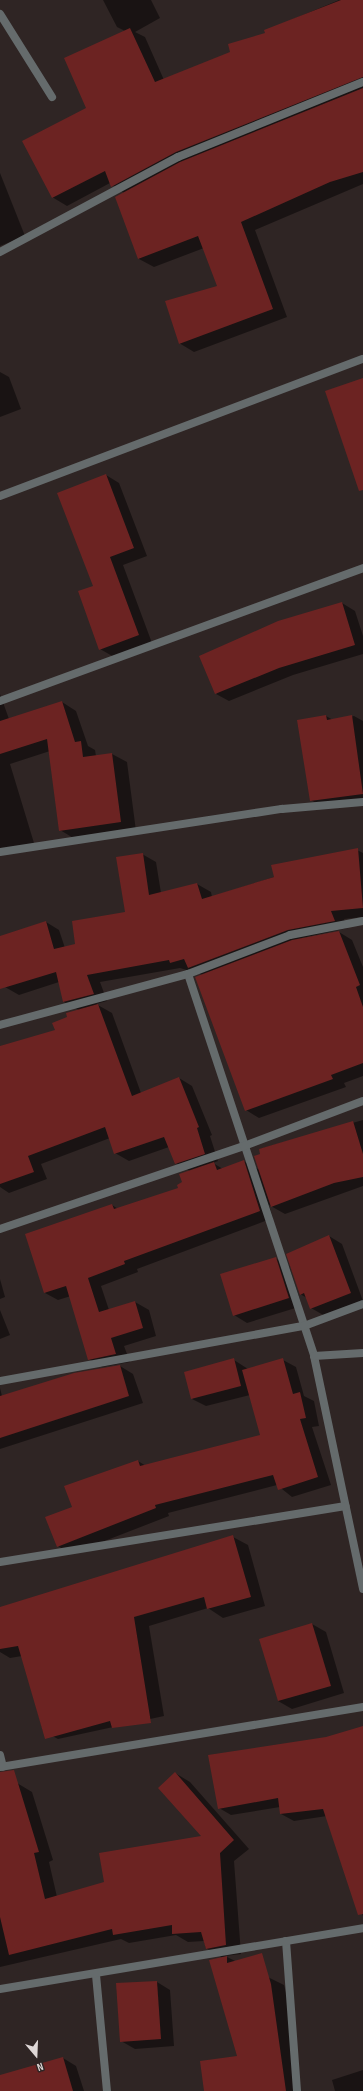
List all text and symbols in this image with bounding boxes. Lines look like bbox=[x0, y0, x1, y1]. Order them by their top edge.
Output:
north arrow bbox=[16, 2035, 56, 2075]
text: N bbox=[35, 2060, 45, 2074]

